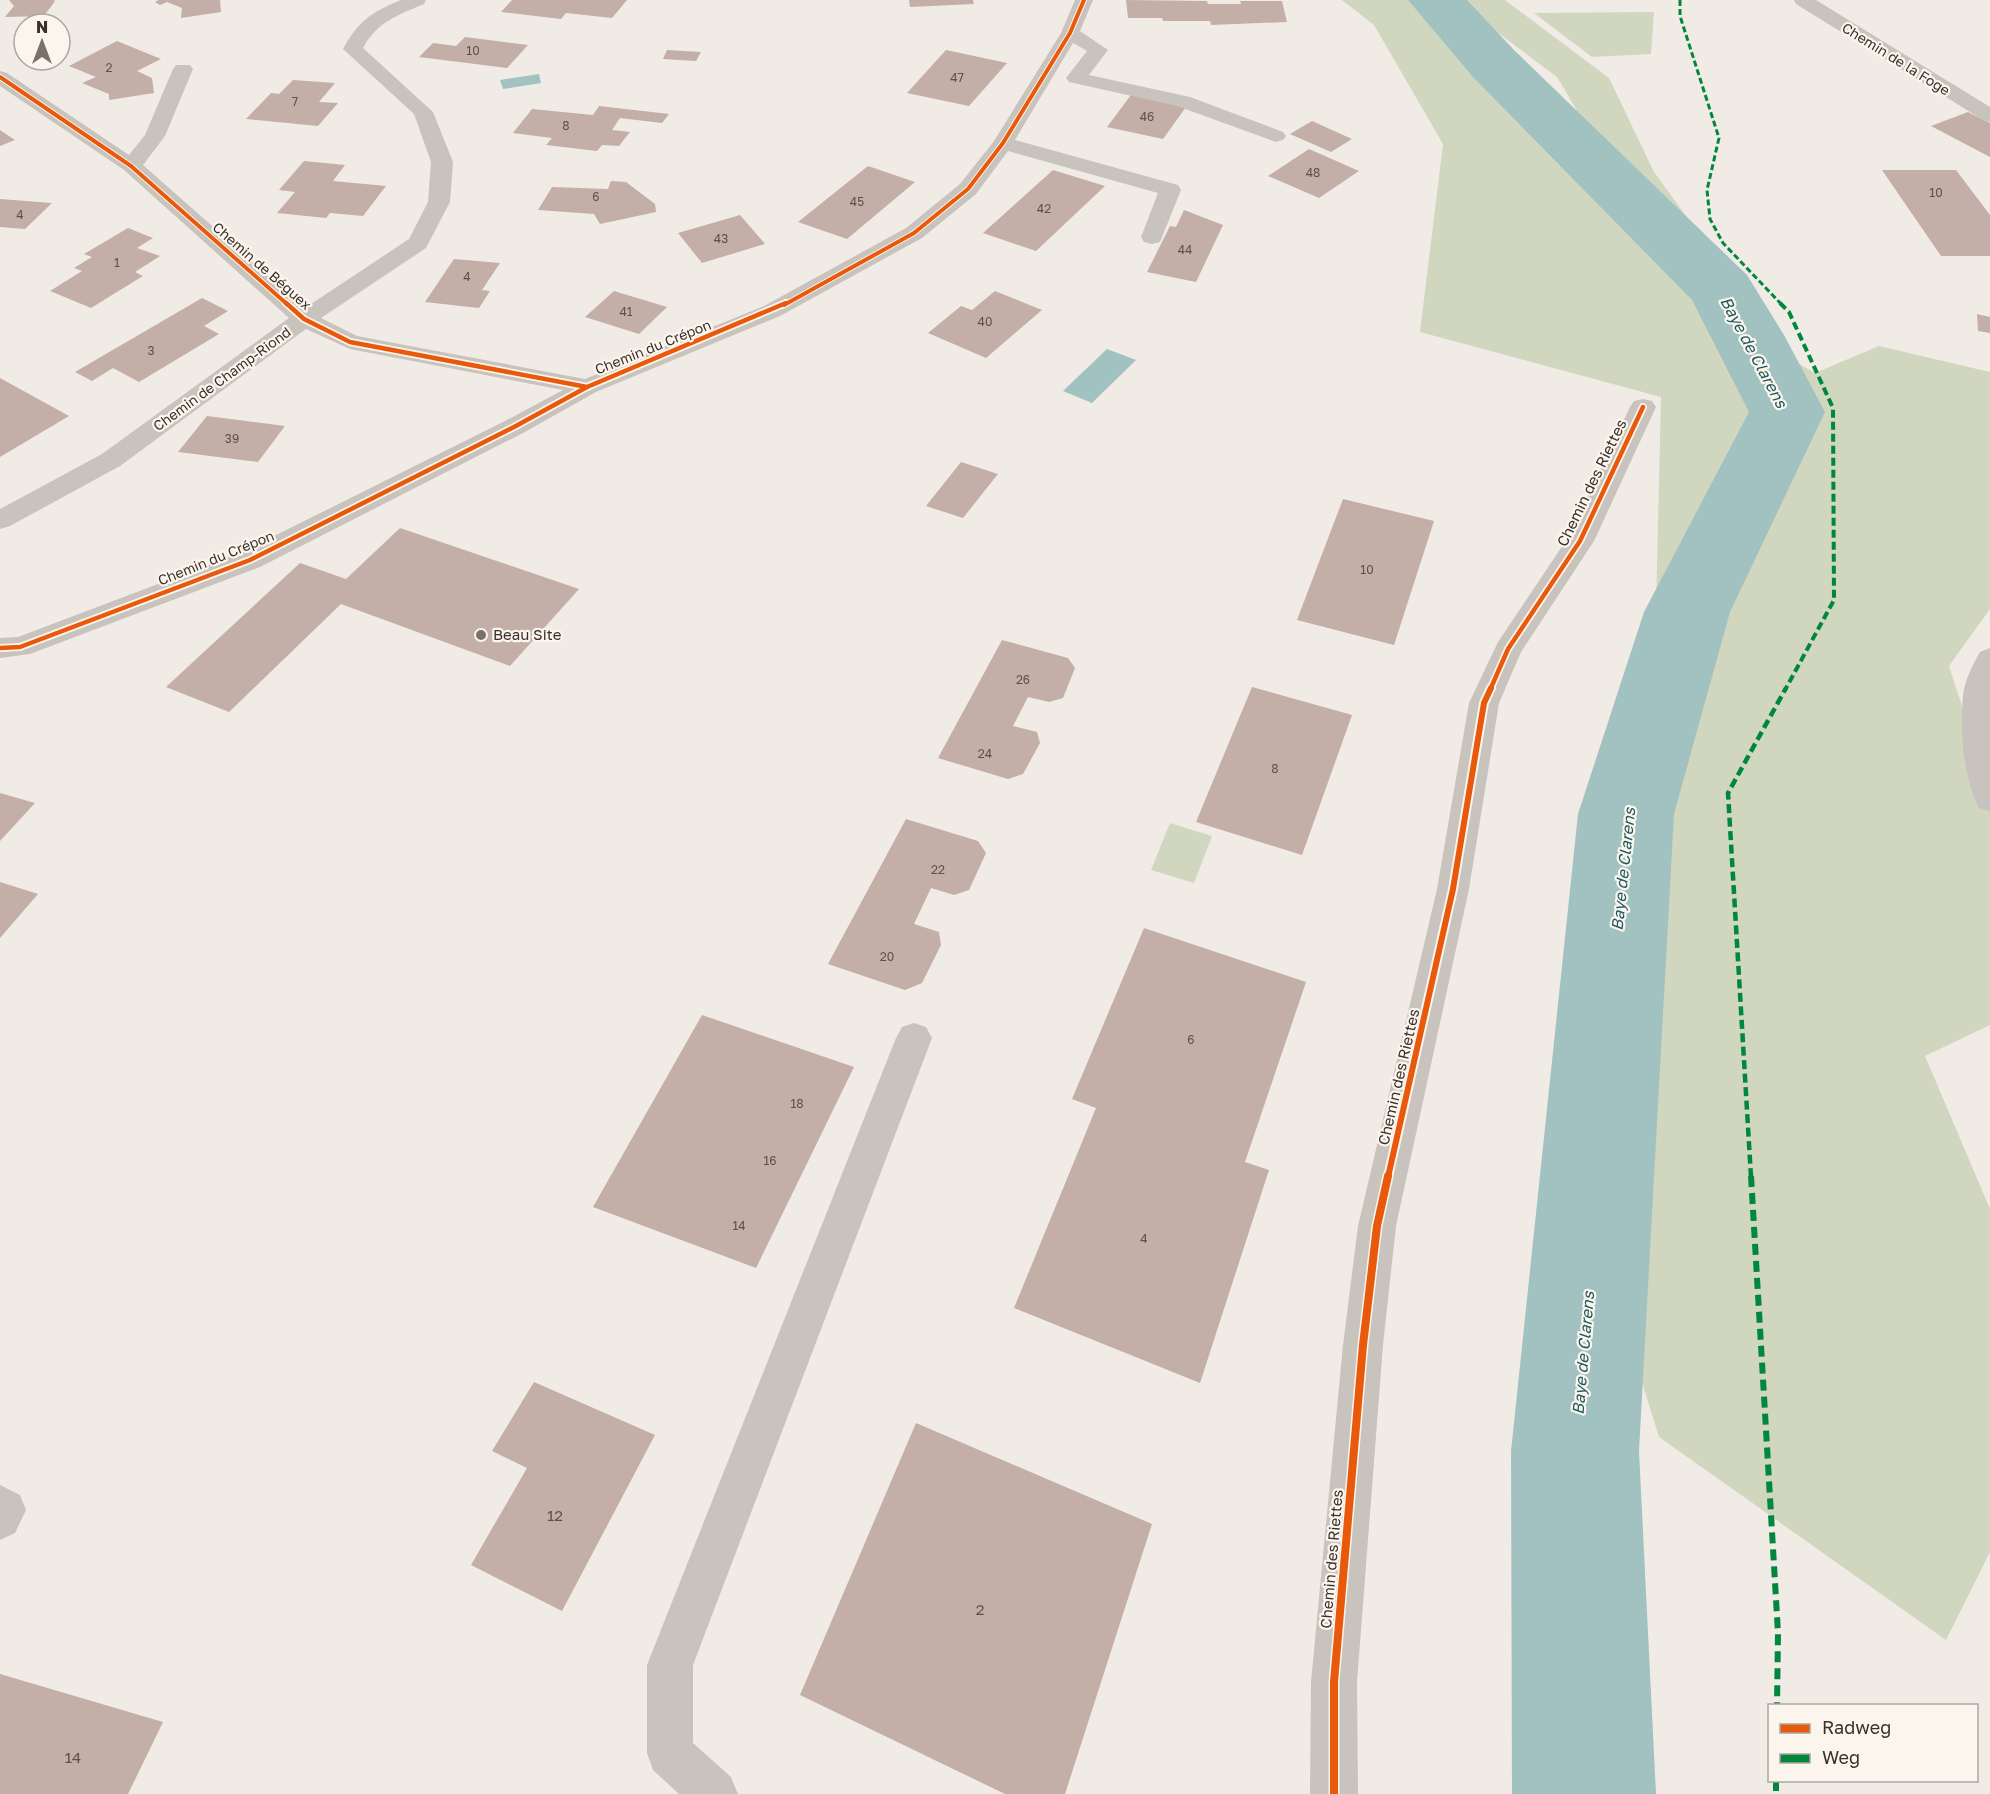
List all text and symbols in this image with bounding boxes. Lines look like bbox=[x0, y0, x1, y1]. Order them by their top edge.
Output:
north arrow bbox=[12, 12, 72, 72]
text: N bbox=[36, 17, 48, 37]
street label: Chemin de la Foge bbox=[1839, 19, 1953, 99]
house number: 10 bbox=[466, 43, 480, 58]
house number: 2 bbox=[106, 60, 113, 75]
house number: 47 bbox=[950, 70, 964, 85]
house number: 7 bbox=[292, 94, 298, 109]
house number: 46 bbox=[1140, 109, 1154, 124]
house number: 8 bbox=[562, 118, 570, 133]
house number: 48 bbox=[1306, 165, 1320, 180]
house number: 10 bbox=[1929, 185, 1943, 200]
house number: 6 bbox=[592, 189, 600, 204]
house number: 45 bbox=[850, 194, 864, 209]
house number: 42 bbox=[1037, 201, 1051, 216]
house number: 4 bbox=[16, 207, 24, 222]
street label: Chemin de Béguex bbox=[210, 218, 315, 313]
house number: 43 bbox=[714, 231, 728, 246]
house number: 44 bbox=[1178, 242, 1192, 257]
house number: 1 bbox=[114, 255, 120, 270]
house number: 4 bbox=[463, 269, 471, 284]
water label: Baye de Clarens bbox=[1716, 293, 1792, 412]
house number: 41 bbox=[619, 304, 633, 319]
house number: 40 bbox=[978, 314, 992, 329]
street label: Chemin du Crépon bbox=[592, 315, 713, 378]
street label: Chemin de Champ-Riond bbox=[150, 323, 294, 434]
house number: 3 bbox=[147, 343, 155, 358]
street label: Chemin des Riettes bbox=[1552, 416, 1630, 549]
house number: 39 bbox=[225, 431, 239, 446]
street label: Chemin du Crépon bbox=[155, 526, 276, 589]
house number: 10 bbox=[1360, 562, 1374, 577]
place label: Beau Site bbox=[493, 625, 562, 643]
marker: Beau Site bbox=[474, 628, 488, 642]
house number: 26 bbox=[1016, 672, 1030, 687]
house number: 24 bbox=[978, 746, 992, 761]
house number: 8 bbox=[1271, 761, 1279, 776]
water label: Baye de Clarens bbox=[1607, 805, 1640, 931]
house number: 22 bbox=[931, 862, 945, 877]
house number: 20 bbox=[880, 949, 894, 964]
street label: Chemin des Riettes bbox=[1374, 1007, 1422, 1147]
house number: 6 bbox=[1187, 1032, 1195, 1047]
house number: 18 bbox=[790, 1096, 804, 1111]
house number: 16 bbox=[763, 1153, 777, 1168]
house number: 14 bbox=[732, 1218, 746, 1233]
house number: 4 bbox=[1140, 1231, 1148, 1246]
water label: Baye de Clarens bbox=[1568, 1289, 1598, 1415]
street label: Chemin des Riettes bbox=[1316, 1489, 1346, 1629]
house number: 12 bbox=[547, 1506, 563, 1524]
house number: 2 bbox=[976, 1600, 984, 1618]
legend bbox=[1768, 1704, 1978, 1782]
text: Radweg bbox=[1822, 1716, 1891, 1738]
text: Weg bbox=[1822, 1746, 1860, 1768]
house number: 14 bbox=[65, 1748, 81, 1766]

